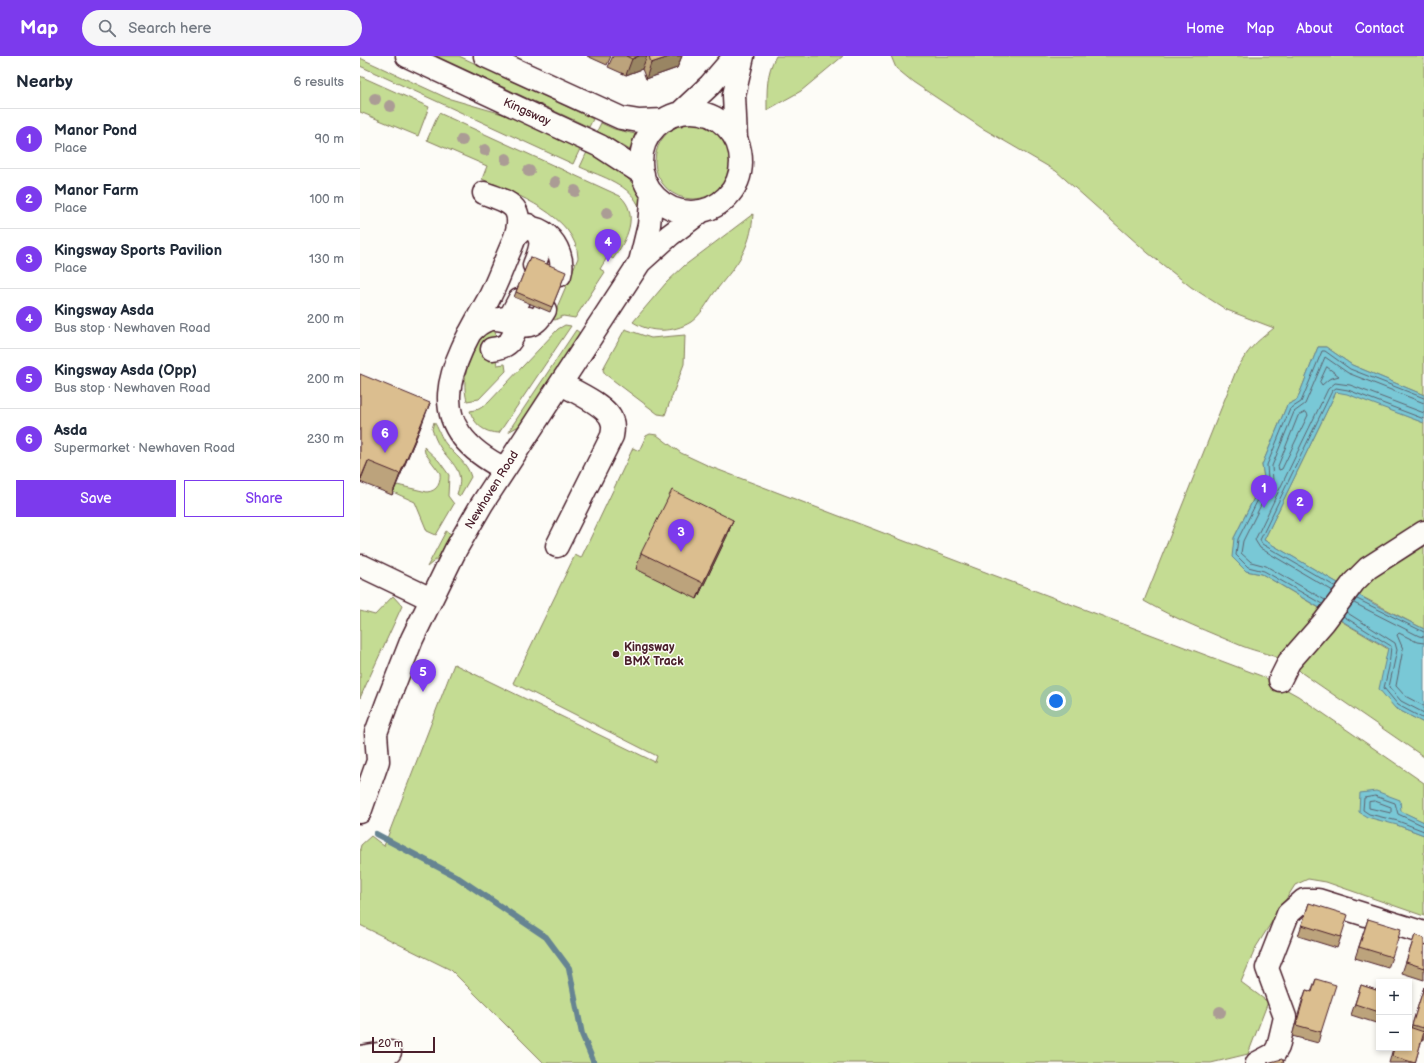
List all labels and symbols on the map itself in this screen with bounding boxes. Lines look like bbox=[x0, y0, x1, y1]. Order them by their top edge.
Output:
street label: Kingsway bbox=[501, 95, 554, 129]
pin: 4 bbox=[595, 229, 621, 262]
pin: 6 bbox=[372, 420, 398, 453]
street label: Newhaven Road bbox=[462, 448, 522, 532]
pin: 1 bbox=[1251, 475, 1277, 508]
pin: 2 bbox=[1287, 489, 1313, 522]
pin: 3 bbox=[668, 519, 694, 552]
place label: Kingsway BMX Track bbox=[624, 640, 684, 669]
marker: Kingsway BMX Track bbox=[611, 649, 621, 659]
pin: 5 bbox=[410, 659, 436, 692]
your location bbox=[1046, 691, 1066, 711]
scale bar bbox=[372, 1035, 435, 1054]

